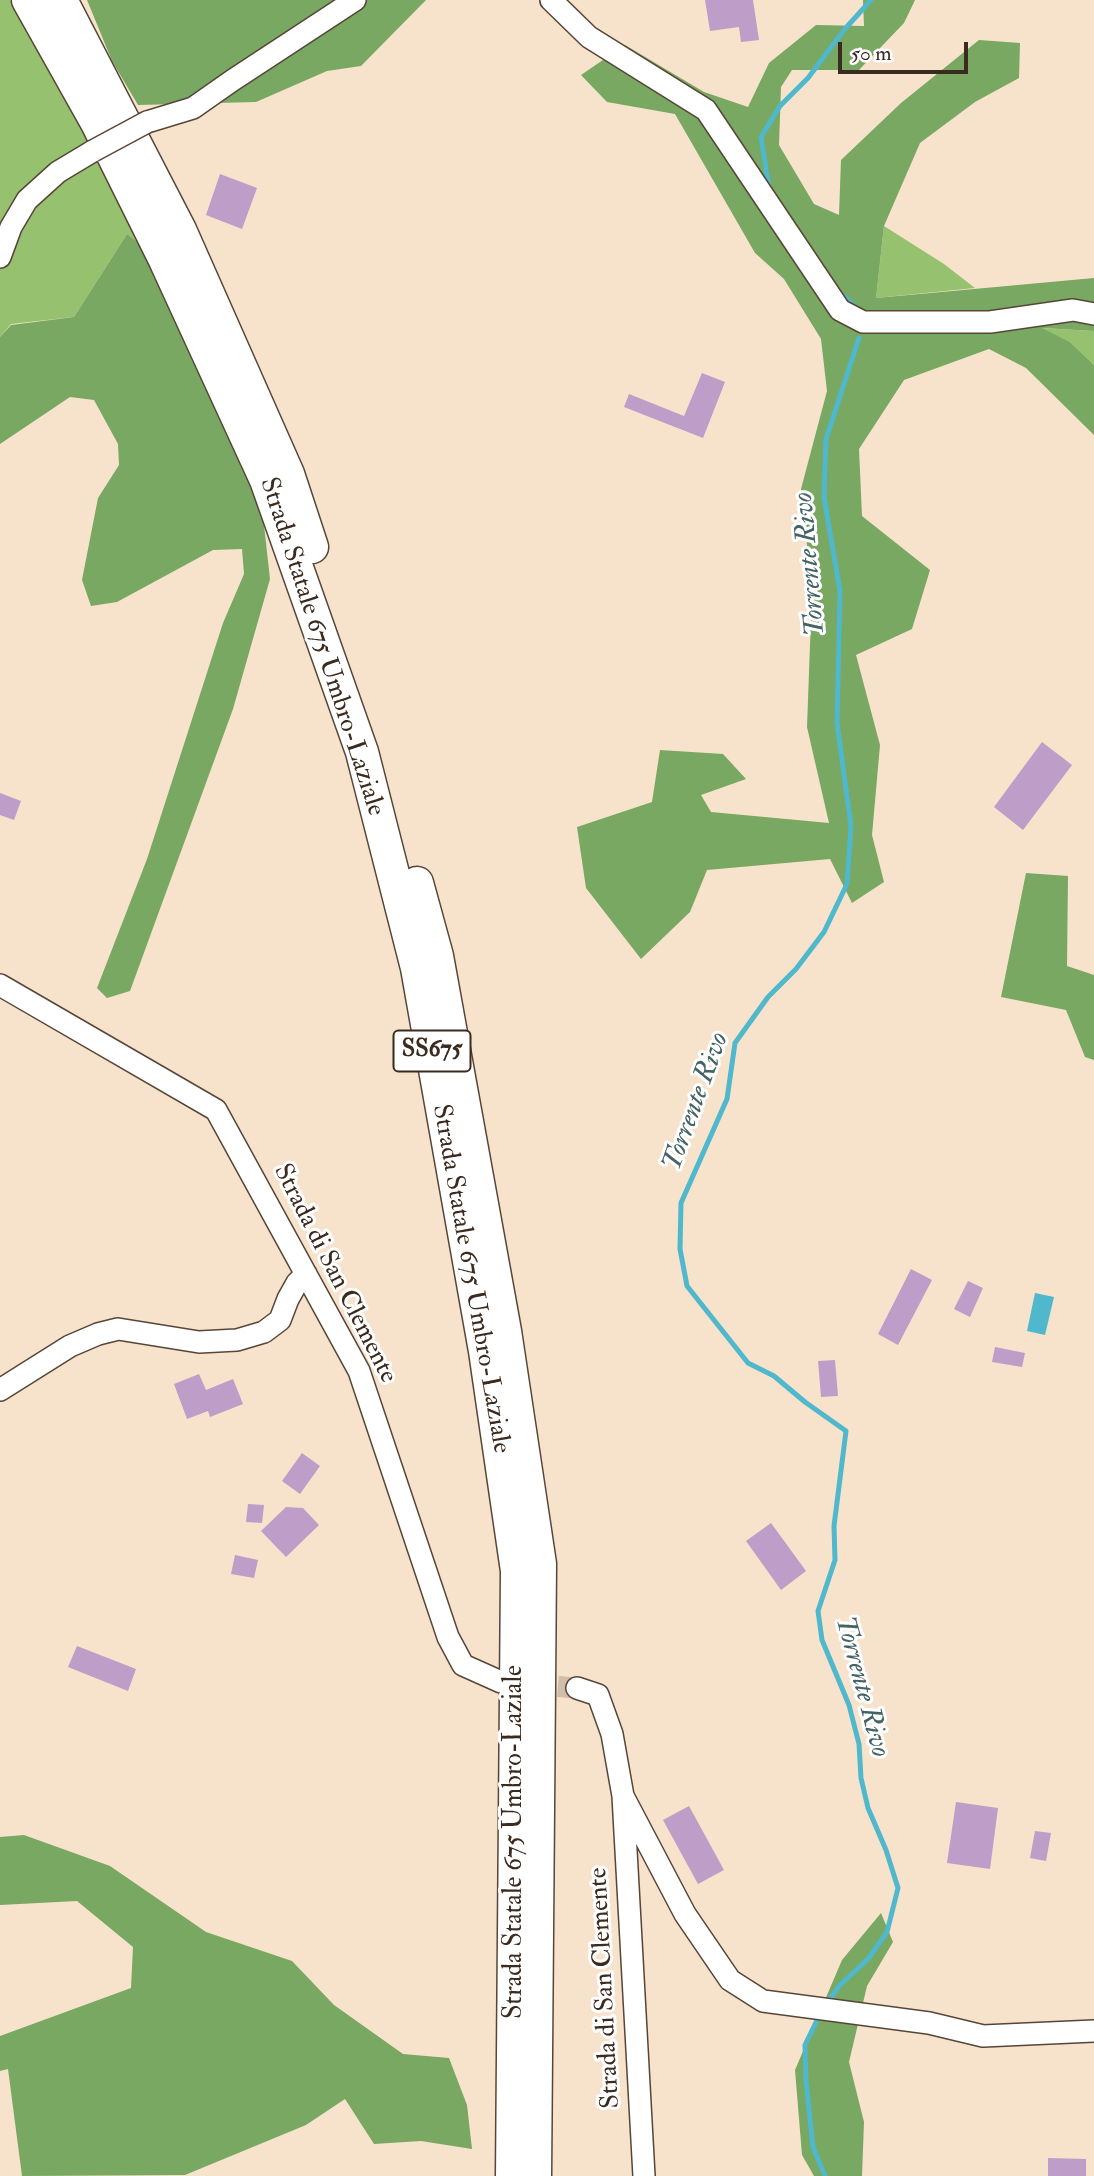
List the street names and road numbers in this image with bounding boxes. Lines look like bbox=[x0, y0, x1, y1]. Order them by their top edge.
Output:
street label: Strada Statale 675 Umbro-Laziale bbox=[251, 474, 391, 820]
road number: SS675 bbox=[394, 1030, 471, 1072]
street label: Strada Statale 675 Umbro-Laziale bbox=[424, 1102, 516, 1456]
street label: Strada di San Clemente bbox=[265, 1159, 403, 1389]
street label: Strada Statale 675 Umbro-Laziale bbox=[499, 1665, 531, 2019]
street label: Strada di San Clemente bbox=[584, 1867, 628, 2109]

